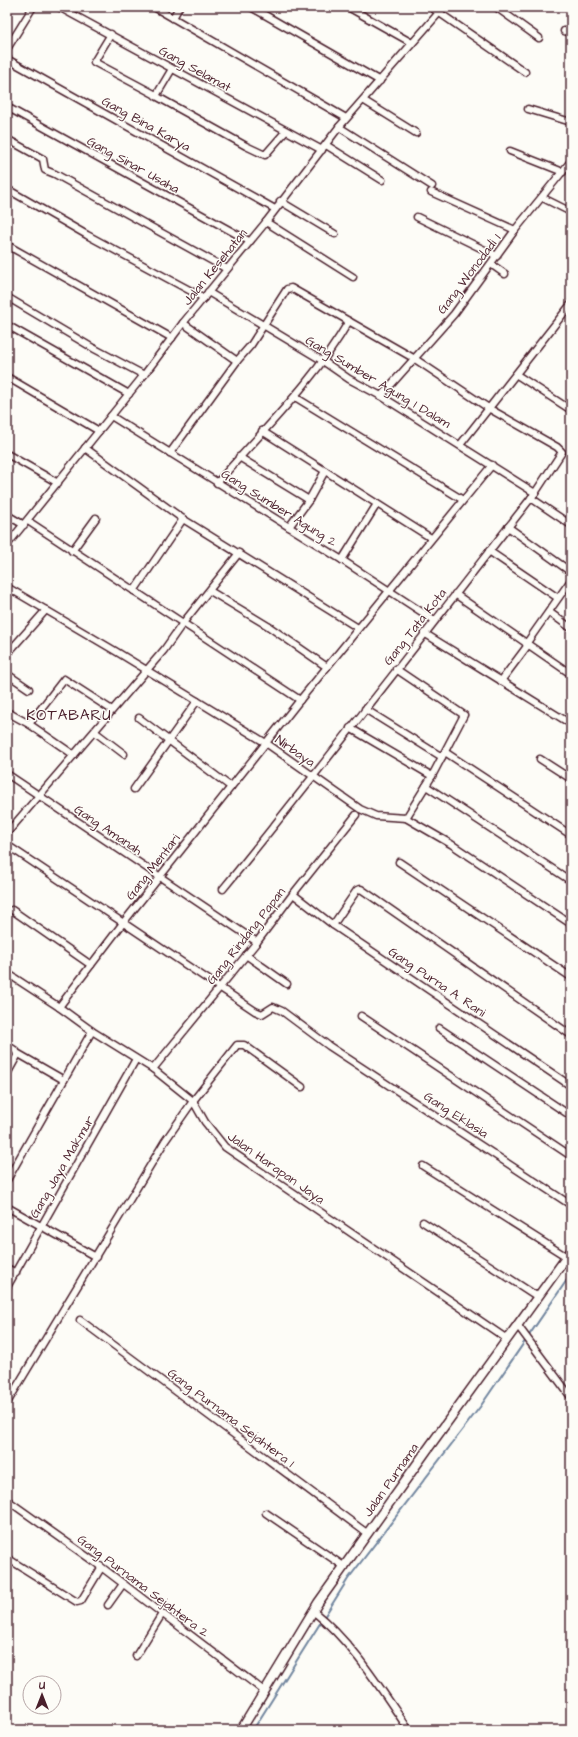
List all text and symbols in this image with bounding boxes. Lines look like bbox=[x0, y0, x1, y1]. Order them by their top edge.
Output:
street label: Gang Selamat bbox=[155, 42, 235, 98]
street label: Gang Bina Karya bbox=[98, 92, 194, 157]
street label: Gang Sinar Usaha bbox=[83, 132, 183, 199]
street label: Jalan Kesehatan bbox=[179, 225, 252, 309]
street label: Gang Wonodadi 1 bbox=[433, 230, 506, 318]
street label: Gang Sumber Agung 1 Dalam bbox=[301, 331, 455, 434]
street label: Gang Sumber Agung 2 bbox=[217, 465, 341, 552]
street label: Gang Tata Kota bbox=[379, 585, 452, 670]
district label: KOTABARU bbox=[26, 705, 112, 726]
street label: Nirbaya bbox=[271, 731, 319, 772]
street label: Gang Amanah bbox=[70, 801, 146, 861]
street label: Gang Mentari bbox=[121, 830, 185, 904]
street label: Gang Rindang Papan bbox=[202, 883, 291, 989]
street label: Gang Purna A. Rani bbox=[384, 943, 489, 1022]
street label: Gang Eklasia bbox=[420, 1087, 492, 1144]
street label: Gang Jaya Makmur bbox=[25, 1112, 100, 1222]
street label: Jalan Harapan Jaya bbox=[223, 1128, 329, 1209]
street label: Gang Purnama Sejahtera 1 bbox=[163, 1364, 299, 1473]
street label: Jalan Purnama bbox=[359, 1439, 423, 1520]
street label: Gang Purnama Sejahtera 2 bbox=[73, 1530, 213, 1643]
north arrow bbox=[22, 1675, 62, 1715]
text: U bbox=[38, 1678, 45, 1693]

